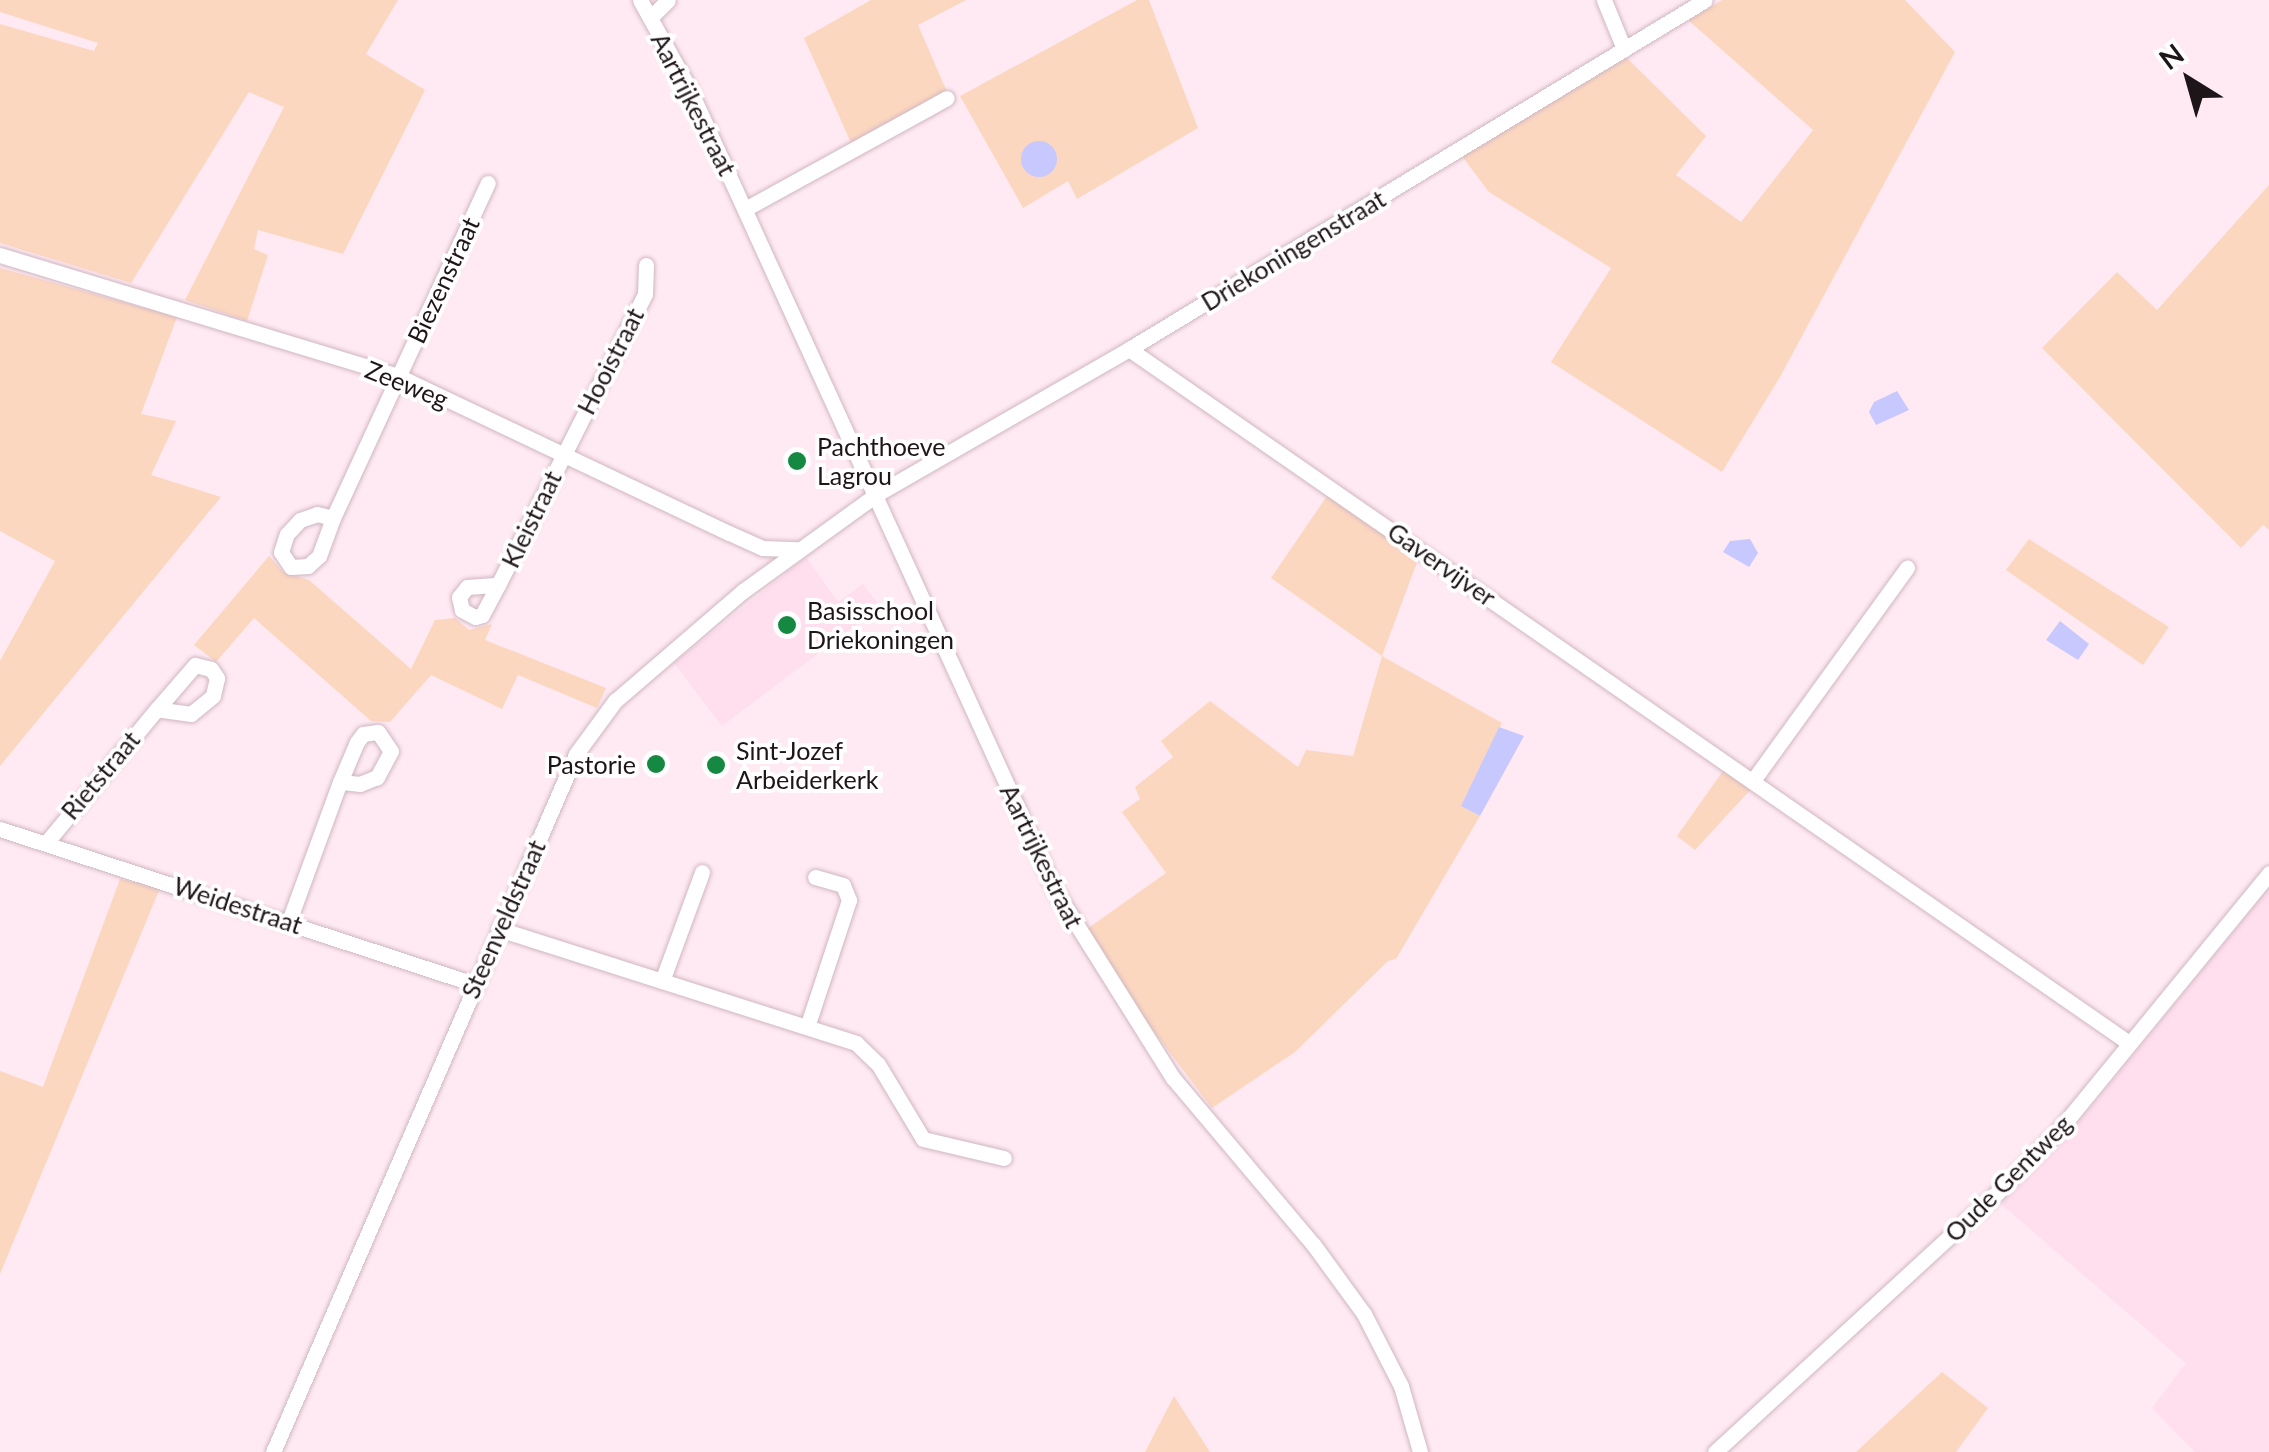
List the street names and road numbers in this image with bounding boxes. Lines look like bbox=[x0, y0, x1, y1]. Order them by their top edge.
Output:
street label: Aartrijkestraat bbox=[645, 28, 743, 180]
street label: Driekoningenstraat bbox=[1196, 183, 1390, 317]
street label: Biezenstraat bbox=[401, 212, 485, 348]
street label: Hooistraat bbox=[570, 303, 650, 419]
street label: Zeeweg bbox=[361, 354, 453, 414]
street label: Kleistraat bbox=[495, 466, 567, 572]
street label: Gavervijver bbox=[1382, 516, 1502, 612]
street label: Rietstraat bbox=[54, 725, 146, 825]
street label: Aartrijkestraat bbox=[994, 779, 1090, 933]
street label: Steenveldstraat bbox=[455, 835, 551, 1003]
street label: Weidestraat bbox=[170, 870, 306, 940]
street label: Oude Gentweg bbox=[1938, 1108, 2078, 1248]

